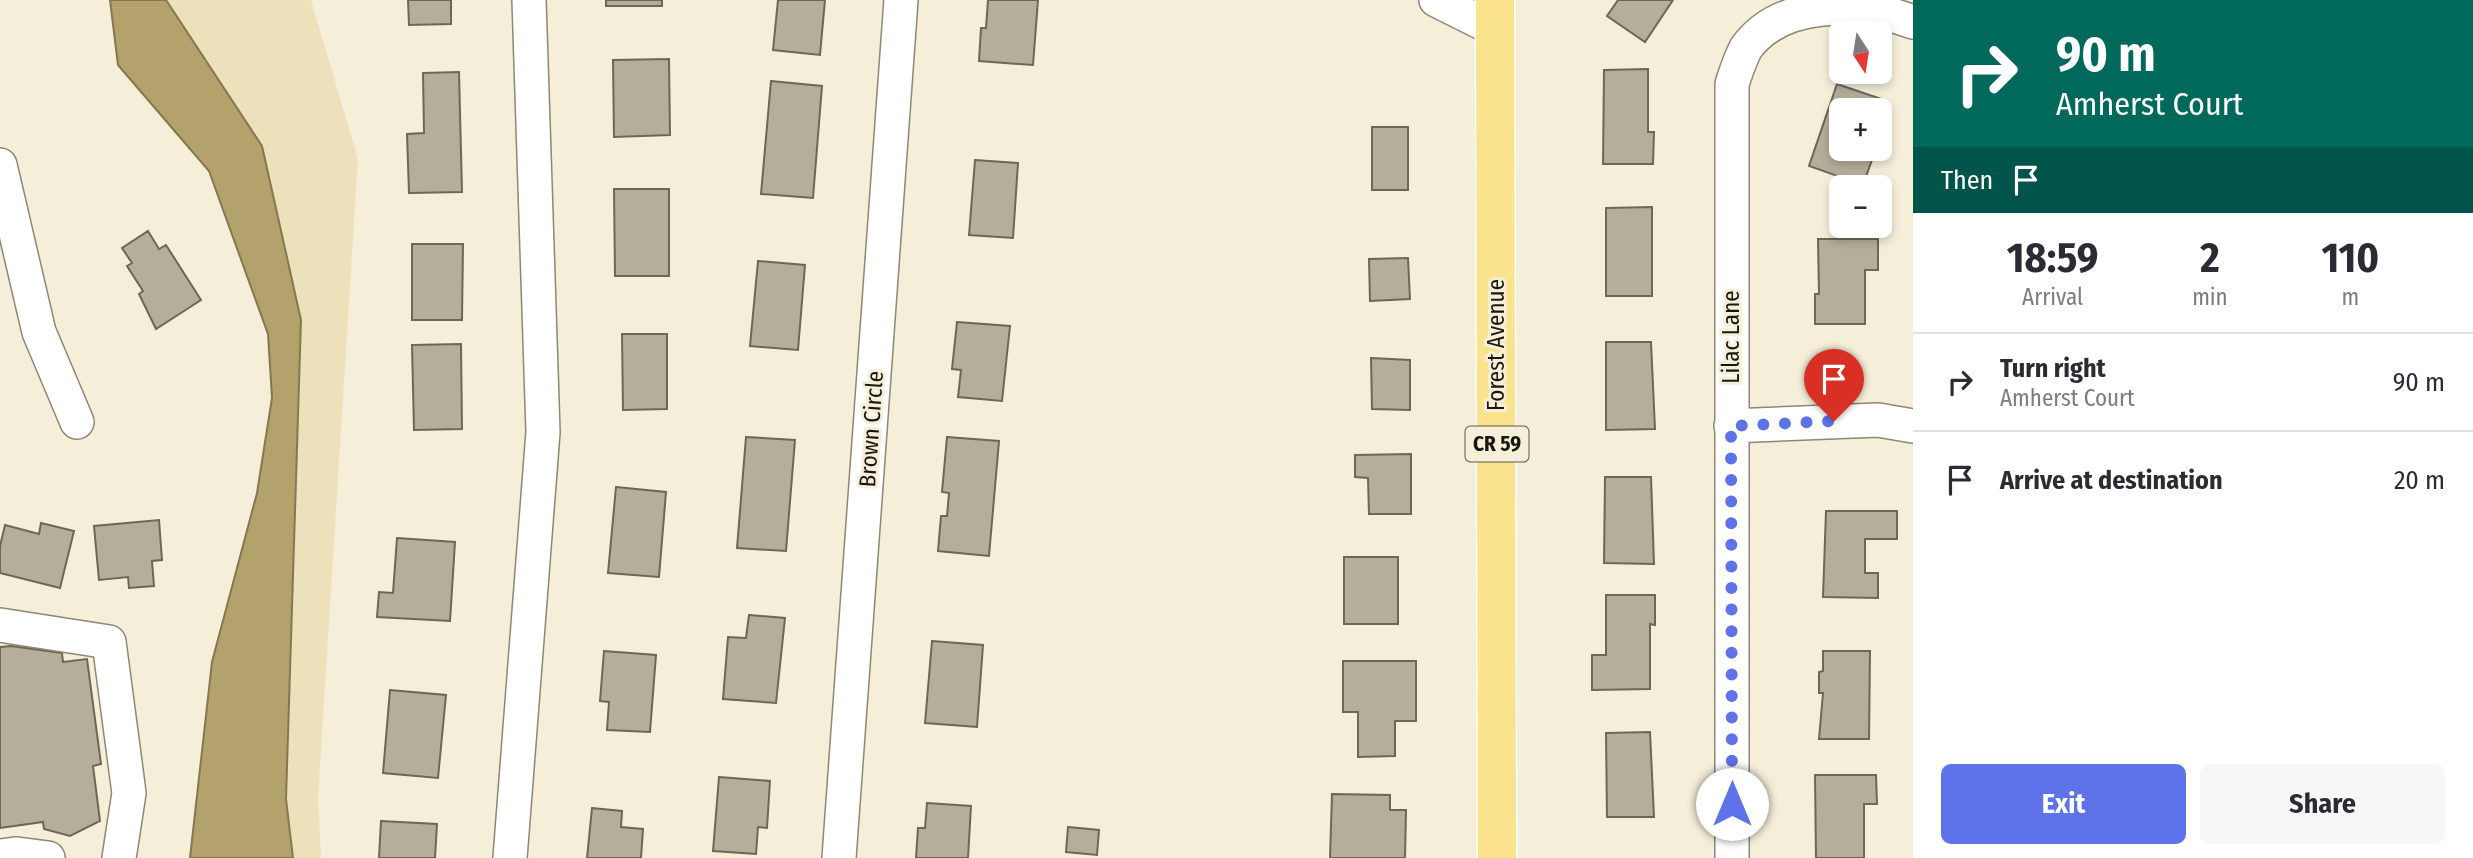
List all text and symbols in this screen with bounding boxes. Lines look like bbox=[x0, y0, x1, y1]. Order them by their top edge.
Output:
north arrow bbox=[1829, 21, 1892, 84]
map controls bbox=[1829, 21, 1892, 238]
text: 90 m bbox=[2056, 25, 2156, 84]
icon: right bbox=[1941, 28, 2032, 119]
text: Amherst Court bbox=[2056, 85, 2243, 123]
button: + bbox=[1829, 98, 1892, 161]
icon: arrive bbox=[2007, 161, 2045, 199]
text: Then bbox=[1941, 165, 1993, 196]
button: − bbox=[1829, 175, 1892, 238]
text: 18:59 bbox=[2007, 233, 2098, 283]
text: 2 bbox=[2200, 233, 2220, 283]
text: 110 bbox=[2322, 233, 2379, 283]
street label: Forest Avenue bbox=[1482, 279, 1510, 411]
text: Arrival bbox=[2022, 283, 2083, 311]
text: min bbox=[2192, 283, 2228, 311]
text: m bbox=[2342, 283, 2359, 311]
street label: Lilac Lane bbox=[1717, 290, 1745, 384]
pin bbox=[1804, 349, 1864, 421]
text: Turn right bbox=[2000, 353, 2106, 384]
icon: arrive bbox=[1815, 360, 1853, 398]
icon: right bbox=[1941, 363, 1979, 401]
text: 90 m bbox=[2393, 367, 2445, 398]
street label: Brown Circle bbox=[853, 370, 889, 488]
text: Amherst Court bbox=[2000, 384, 2135, 412]
road number: CR 59 bbox=[1466, 426, 1528, 462]
icon: arrive bbox=[1941, 461, 1979, 499]
text: Arrive at destination bbox=[2000, 465, 2223, 496]
text: 20 m bbox=[2394, 465, 2445, 496]
button: Exit bbox=[1941, 764, 2186, 844]
button: Share bbox=[2200, 764, 2445, 844]
position arrow bbox=[1695, 767, 1769, 841]

